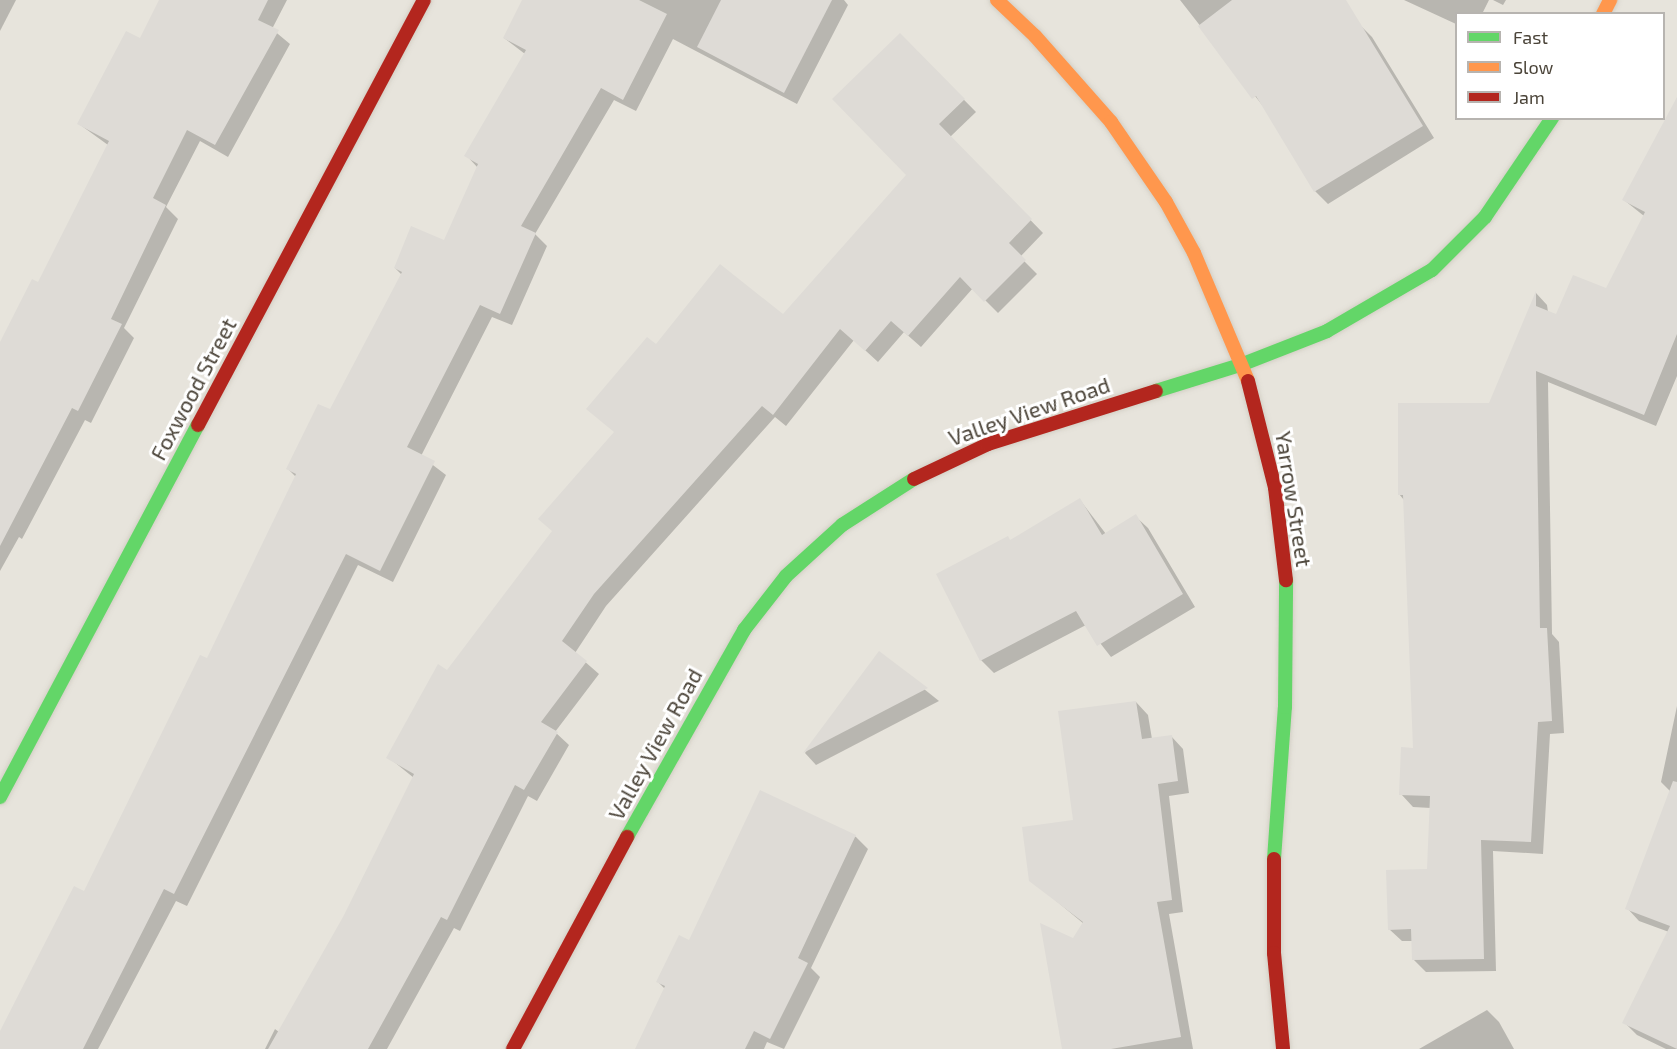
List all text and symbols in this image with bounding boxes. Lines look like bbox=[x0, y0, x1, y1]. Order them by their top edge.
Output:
legend bbox=[1455, 12, 1665, 120]
text: Fast bbox=[1513, 26, 1548, 48]
text: Slow bbox=[1513, 56, 1553, 78]
text: Jam bbox=[1513, 86, 1545, 108]
street label: Foxwood Street bbox=[144, 313, 242, 465]
street label: Valley View Road bbox=[944, 371, 1114, 451]
street label: Yarrow Street bbox=[1270, 429, 1318, 569]
street label: Valley View Road bbox=[602, 663, 708, 825]

